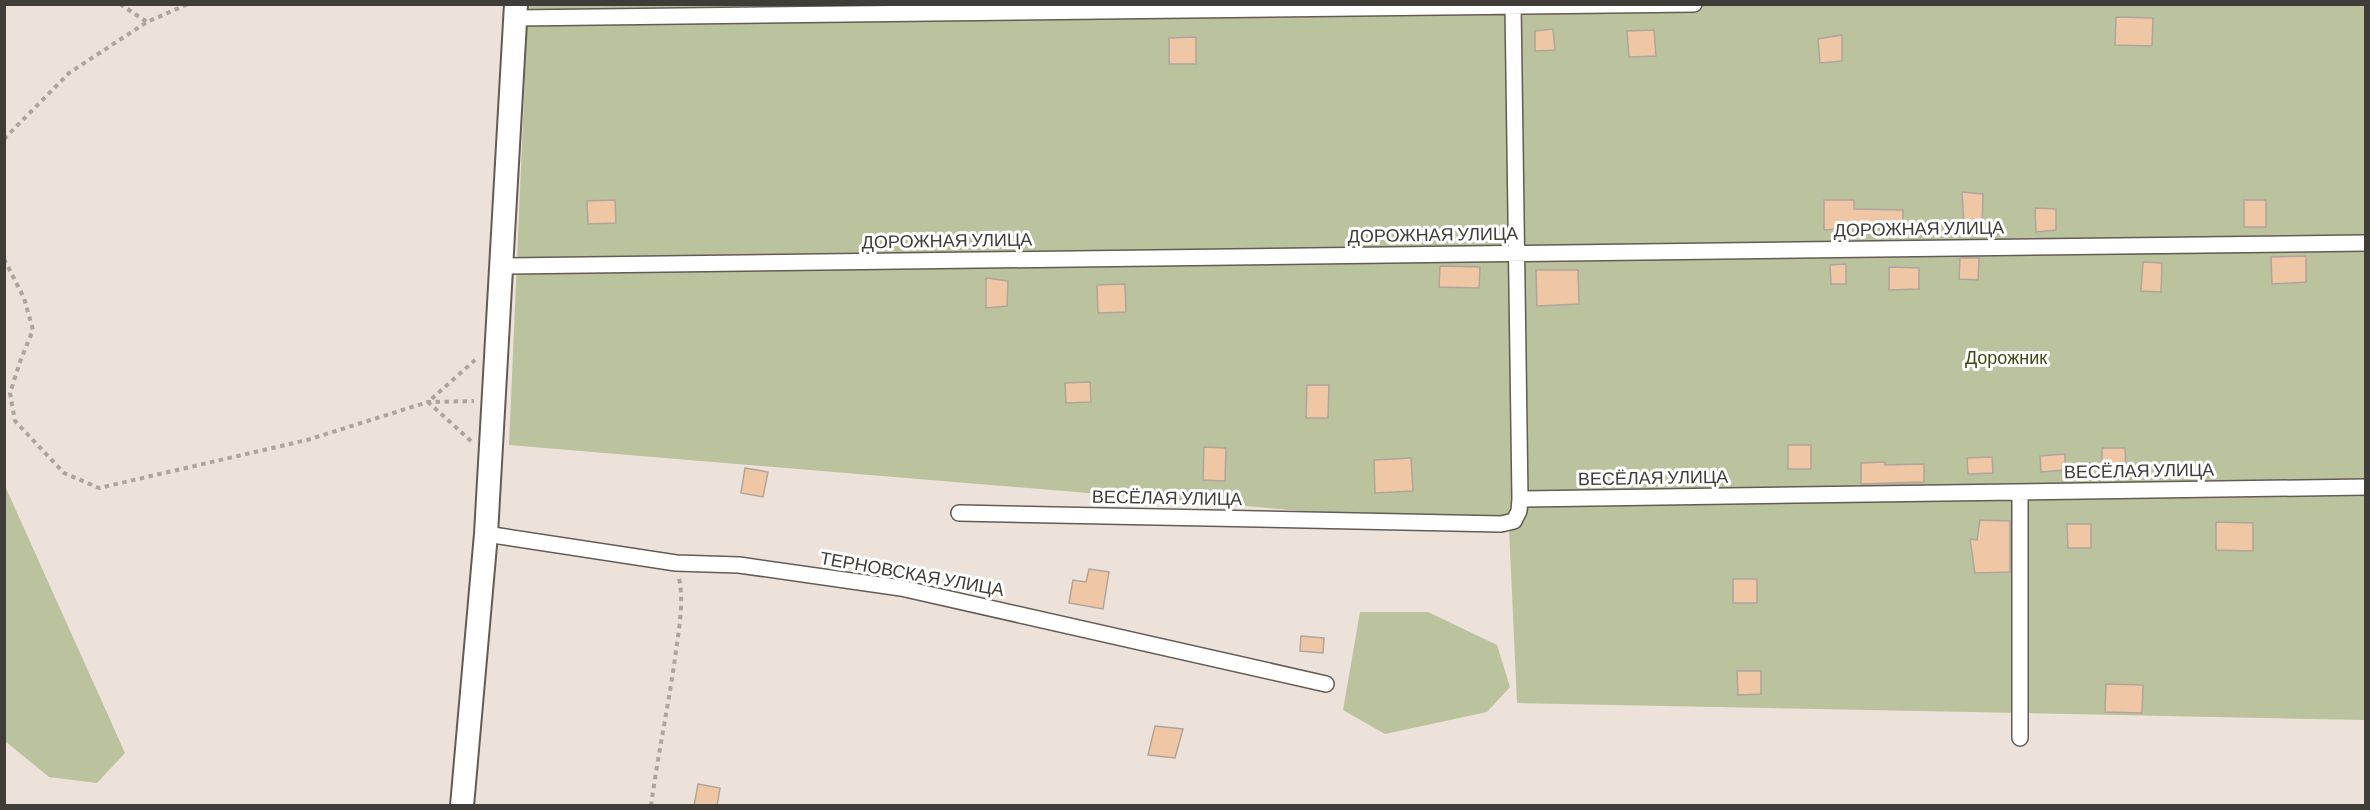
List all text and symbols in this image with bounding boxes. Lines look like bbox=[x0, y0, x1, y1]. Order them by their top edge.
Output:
street label: ДОРОЖНАЯ УЛИЦА bbox=[1834, 216, 2004, 240]
street label: ДОРОЖНАЯ УЛИЦА bbox=[1348, 222, 1518, 246]
street label: ДОРОЖНАЯ УЛИЦА bbox=[862, 228, 1032, 252]
park label: Дорожник bbox=[1965, 346, 2047, 368]
street label: ВЕСЁЛАЯ УЛИЦА bbox=[2064, 458, 2214, 482]
street label: ВЕСЁЛАЯ УЛИЦА bbox=[1578, 465, 1728, 489]
street label: ВЕСЁЛАЯ УЛИЦА bbox=[1092, 485, 1242, 509]
street label: ТЕРНОВСКАЯ УЛИЦА bbox=[818, 546, 1006, 600]

